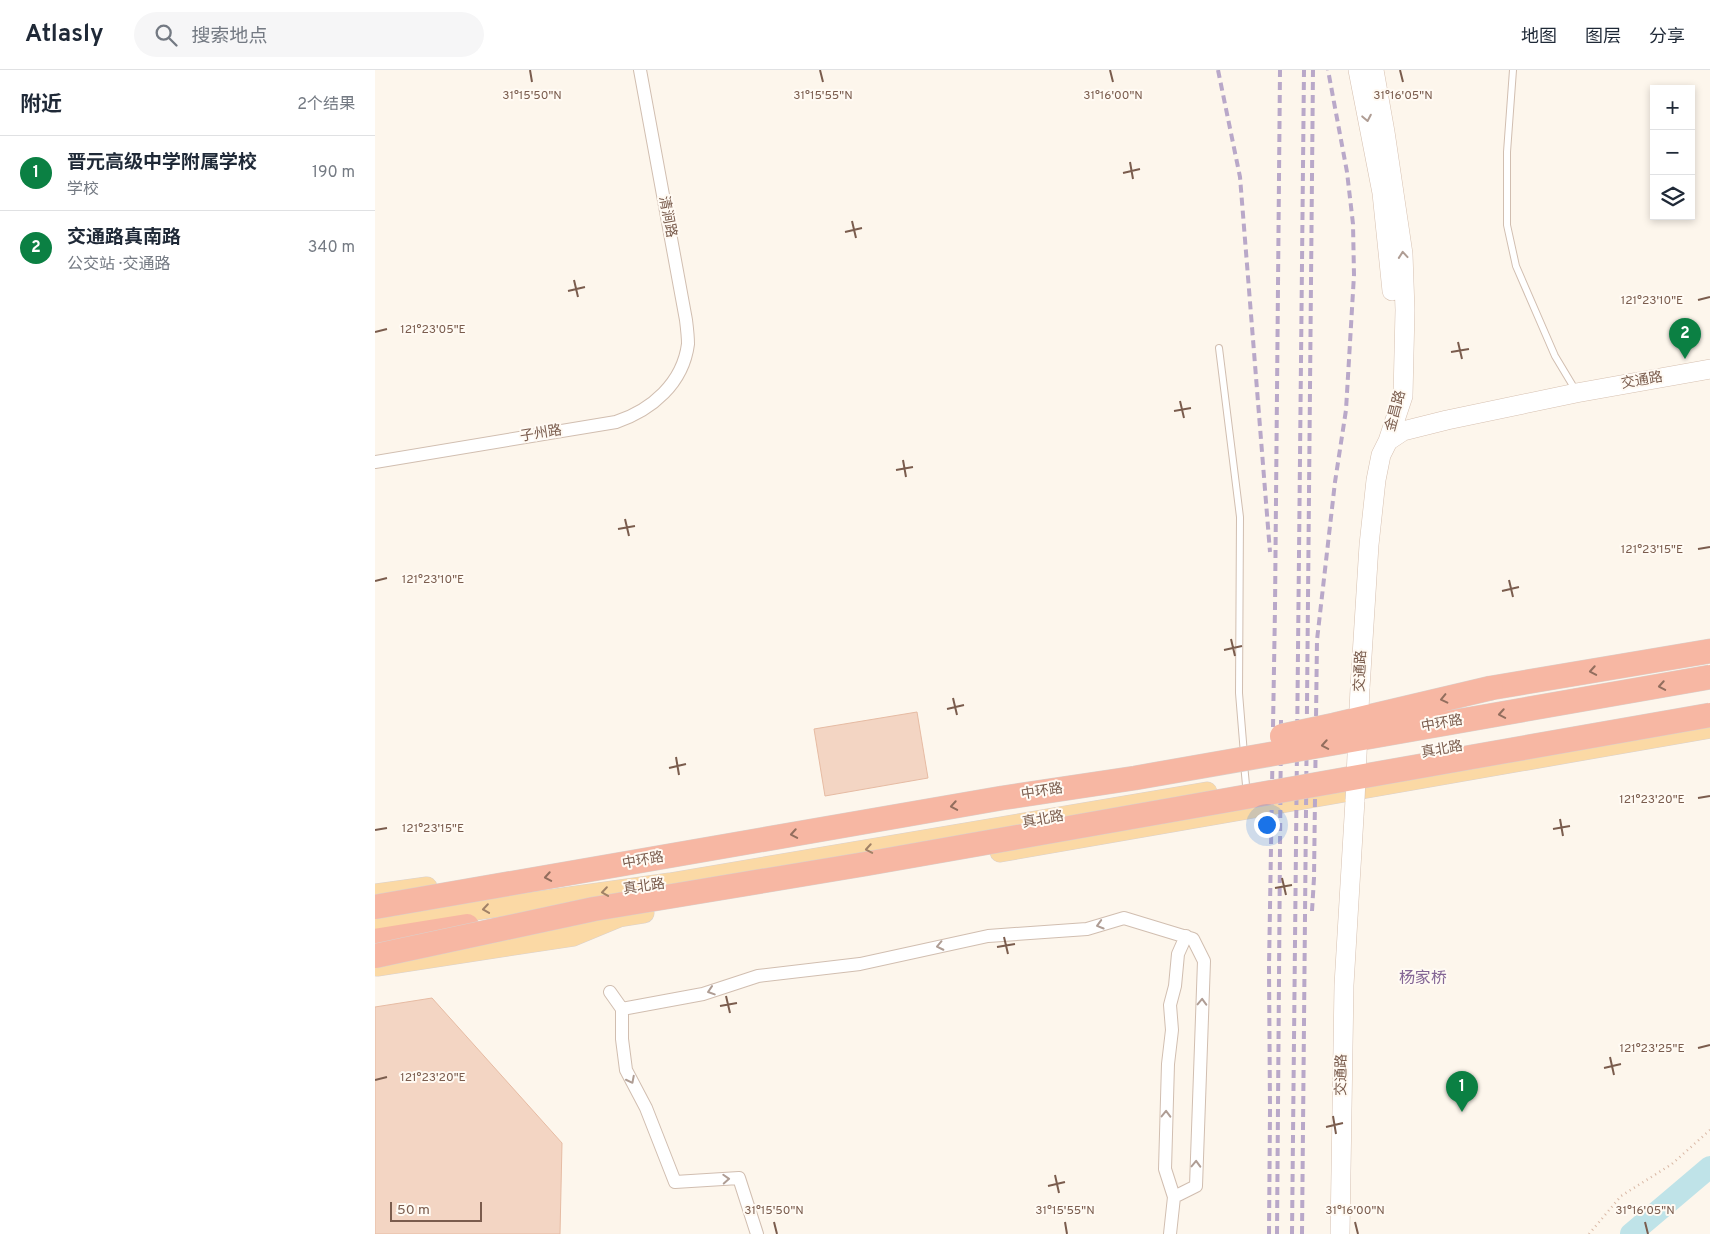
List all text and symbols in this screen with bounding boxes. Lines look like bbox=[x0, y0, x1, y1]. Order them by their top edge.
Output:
search box bbox=[134, 12, 484, 57]
text: Atlasly bbox=[25, 20, 104, 50]
icon: search bbox=[152, 21, 180, 49]
text: 搜索地点 bbox=[192, 25, 268, 49]
text: 地图 bbox=[1521, 26, 1557, 49]
text: 图层 bbox=[1585, 26, 1621, 49]
text: 分享 bbox=[1649, 26, 1685, 49]
map controls bbox=[1650, 85, 1695, 220]
button: + bbox=[1650, 85, 1695, 130]
text: 31°15'50"N bbox=[502, 88, 562, 104]
text: 31°15'55"N bbox=[793, 88, 853, 104]
text: 31°16'00"N bbox=[1083, 88, 1143, 104]
text: 31°16'05"N bbox=[1373, 88, 1433, 104]
text: 附近 bbox=[20, 92, 62, 119]
text: 2个结果 bbox=[297, 95, 355, 115]
one-way arrow bbox=[1361, 113, 1372, 122]
button: − bbox=[1650, 130, 1695, 175]
text: 晋元高级中学附属学校 bbox=[67, 151, 257, 175]
text: 1 bbox=[33, 163, 39, 183]
text: 190 m bbox=[312, 163, 355, 183]
button: layers bbox=[1650, 175, 1695, 220]
text: 学校 bbox=[67, 180, 99, 200]
street label: 清涧路 bbox=[655, 195, 679, 239]
text: 交通路真南路 bbox=[67, 226, 181, 250]
text: 2 bbox=[31, 238, 41, 258]
text: 340 m bbox=[308, 238, 355, 258]
one-way arrow bbox=[1398, 250, 1409, 258]
text: 公交站 · 交通路 bbox=[67, 255, 171, 275]
text: 121°23'10"E bbox=[1621, 293, 1683, 309]
pin: 2 bbox=[1669, 318, 1701, 359]
text: 121°23'05"E bbox=[400, 322, 466, 338]
street label: 交通路 bbox=[1620, 368, 1664, 393]
street label: 金昌路 bbox=[1382, 389, 1410, 433]
street label: 子州路 bbox=[519, 421, 563, 446]
text: 121°23'15"E bbox=[1621, 542, 1683, 558]
text: 121°23'10"E bbox=[402, 572, 464, 588]
street label: 交通路 bbox=[1350, 650, 1371, 692]
one-way arrow bbox=[1589, 665, 1597, 675]
one-way arrow bbox=[1658, 680, 1666, 690]
one-way arrow bbox=[1440, 693, 1449, 704]
one-way arrow bbox=[1498, 708, 1506, 718]
street label: 中环路 bbox=[1420, 712, 1464, 736]
street label: 真北路 bbox=[1420, 737, 1464, 762]
one-way arrow bbox=[1320, 739, 1329, 749]
street label: 中环路 bbox=[1020, 780, 1064, 804]
text: 121°23'20"E bbox=[1619, 792, 1685, 808]
one-way arrow bbox=[950, 801, 958, 811]
street label: 真北路 bbox=[1021, 807, 1065, 832]
your location bbox=[1254, 812, 1280, 838]
text: 121°23'15"E bbox=[402, 821, 464, 837]
one-way arrow bbox=[790, 829, 798, 839]
one-way arrow bbox=[864, 844, 873, 854]
street label: 中环路 bbox=[621, 849, 665, 873]
one-way arrow bbox=[543, 872, 552, 882]
street label: 真北路 bbox=[622, 875, 666, 898]
one-way arrow bbox=[600, 886, 608, 897]
one-way arrow bbox=[481, 903, 489, 914]
one-way arrow bbox=[1097, 920, 1105, 930]
one-way arrow bbox=[935, 940, 944, 951]
district label: 杨家桥 bbox=[1399, 969, 1447, 989]
one-way arrow bbox=[708, 985, 716, 995]
one-way arrow bbox=[1197, 998, 1208, 1006]
text: 121°23'25"E bbox=[1619, 1041, 1685, 1057]
street label: 交通路 bbox=[1332, 1054, 1351, 1096]
text: 121°23'20"E bbox=[400, 1070, 466, 1086]
pin: 1 bbox=[1446, 1071, 1478, 1112]
one-way arrow bbox=[625, 1074, 635, 1083]
one-way arrow bbox=[1161, 1110, 1171, 1118]
one-way arrow bbox=[1191, 1160, 1202, 1168]
one-way arrow bbox=[722, 1173, 730, 1184]
scale bar bbox=[390, 1199, 483, 1222]
text: 50 m bbox=[397, 1202, 430, 1219]
text: 31°15'50"N bbox=[744, 1203, 804, 1219]
text: 31°15'55"N bbox=[1035, 1203, 1095, 1219]
text: 31°16'00"N bbox=[1325, 1203, 1385, 1219]
text: 31°16'05"N bbox=[1615, 1203, 1675, 1219]

